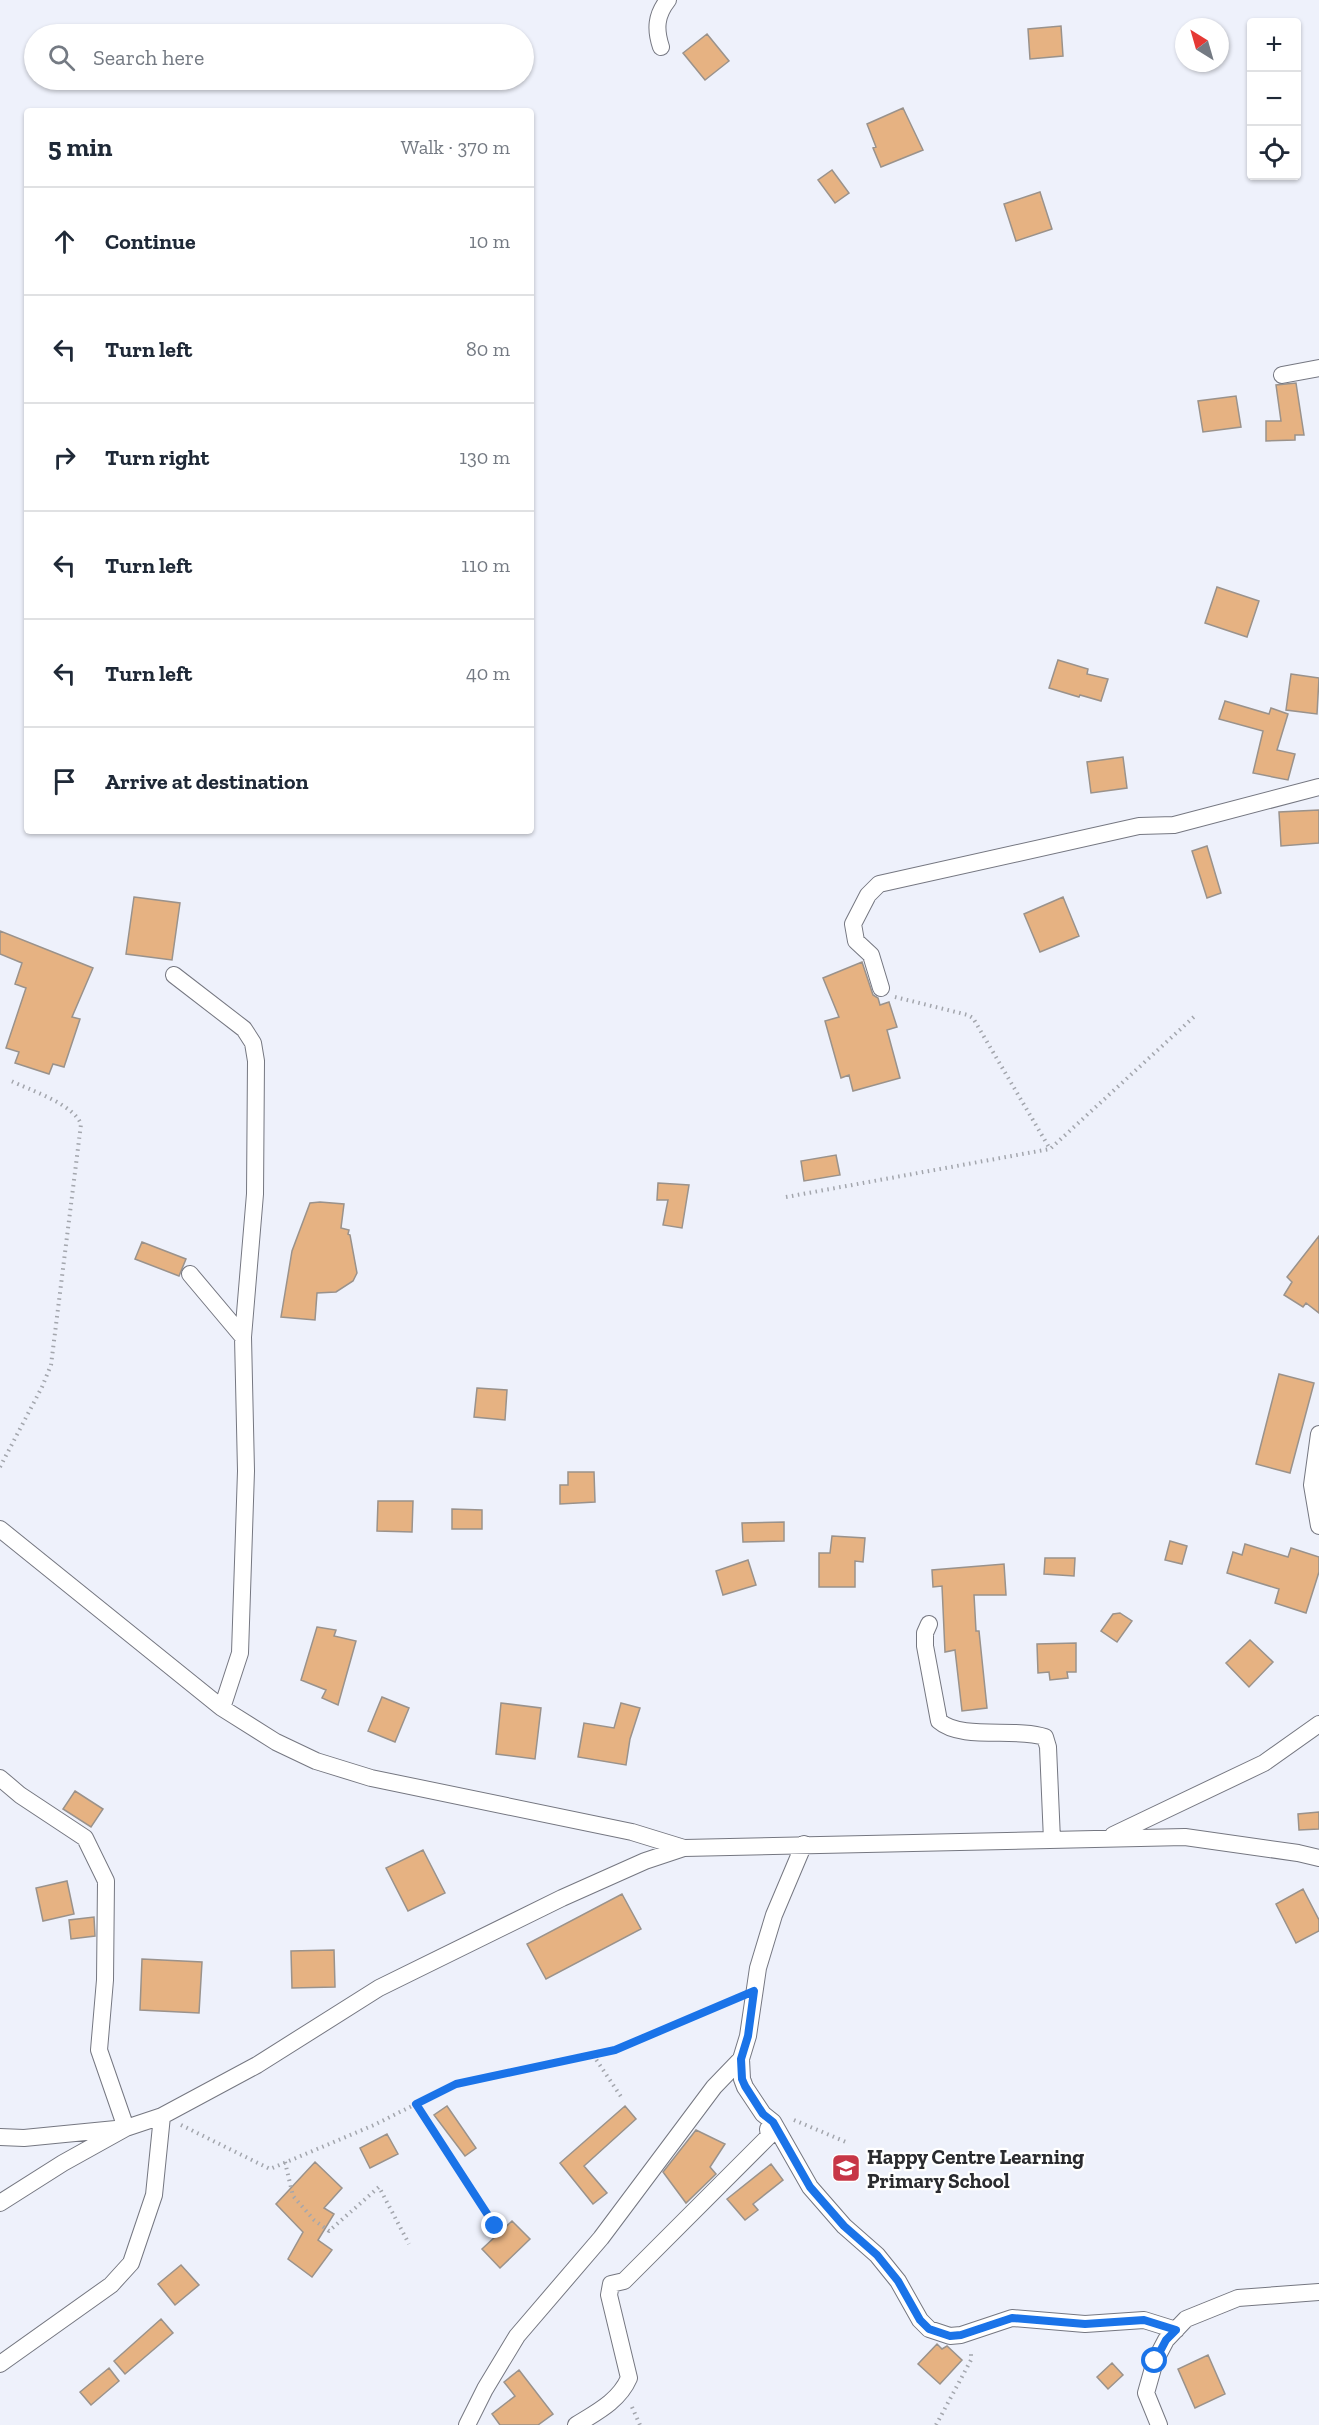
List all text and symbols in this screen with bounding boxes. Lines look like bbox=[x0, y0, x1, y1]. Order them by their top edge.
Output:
north arrow bbox=[1175, 18, 1229, 72]
map controls bbox=[1247, 18, 1301, 180]
button: + bbox=[1247, 18, 1301, 72]
search box bbox=[24, 24, 534, 90]
icon: search bbox=[45, 41, 78, 74]
text: Search here bbox=[93, 44, 204, 71]
button: − bbox=[1247, 72, 1301, 126]
button: locate bbox=[1247, 126, 1301, 180]
text: 5 min bbox=[48, 131, 112, 163]
text: Walk · 370 m bbox=[401, 135, 510, 159]
icon: ahead bbox=[48, 225, 81, 258]
text: Continue bbox=[105, 228, 196, 255]
text: 10 m bbox=[469, 229, 510, 253]
icon: left bbox=[48, 333, 81, 366]
text: Turn left bbox=[105, 336, 192, 363]
text: 80 m bbox=[466, 337, 510, 361]
icon: right bbox=[48, 441, 81, 474]
text: Turn right bbox=[105, 444, 209, 471]
text: 130 m bbox=[459, 445, 510, 469]
icon: left bbox=[48, 549, 81, 582]
text: Turn left bbox=[105, 552, 192, 579]
text: 110 m bbox=[461, 553, 510, 577]
icon: left bbox=[48, 657, 81, 690]
text: Turn left bbox=[105, 660, 192, 687]
text: 40 m bbox=[466, 661, 510, 685]
icon: arrive bbox=[48, 765, 81, 798]
text: Arrive at destination bbox=[105, 768, 308, 795]
place label: Happy Centre Learning Primary School bbox=[867, 2144, 1084, 2193]
school or university icon: Happy Centre Learning Primary School bbox=[830, 2152, 862, 2184]
route end bbox=[481, 2212, 507, 2238]
route start bbox=[1141, 2347, 1167, 2373]

